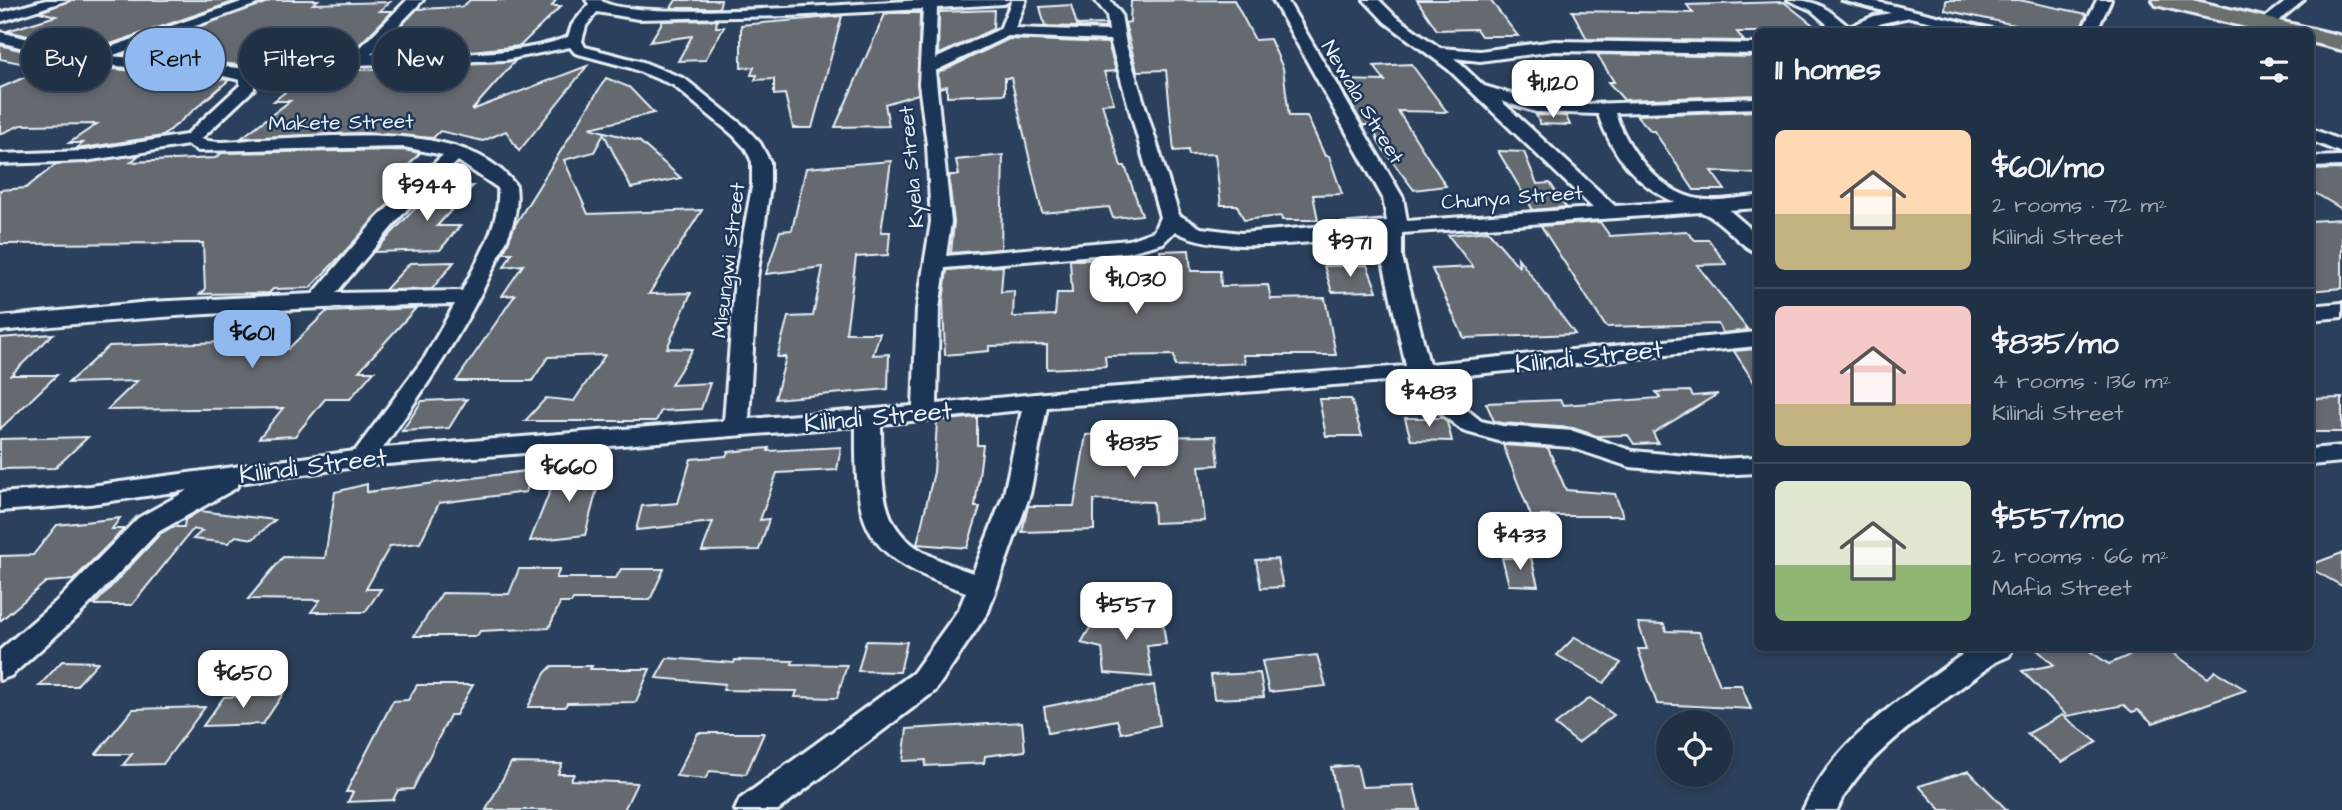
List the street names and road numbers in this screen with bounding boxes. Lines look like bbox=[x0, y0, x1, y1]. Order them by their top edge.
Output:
street label: Newala Street bbox=[1314, 35, 1411, 170]
street label: Kyela Street bbox=[892, 104, 933, 229]
street label: Makete Street bbox=[268, 107, 414, 138]
street label: Chunya Street bbox=[1440, 178, 1584, 219]
street label: Misungwi Street bbox=[705, 180, 754, 340]
street label: Kilindi Street bbox=[1513, 331, 1665, 383]
street label: Kilindi Street bbox=[803, 393, 954, 441]
street label: Kilindi Street bbox=[237, 439, 390, 493]

